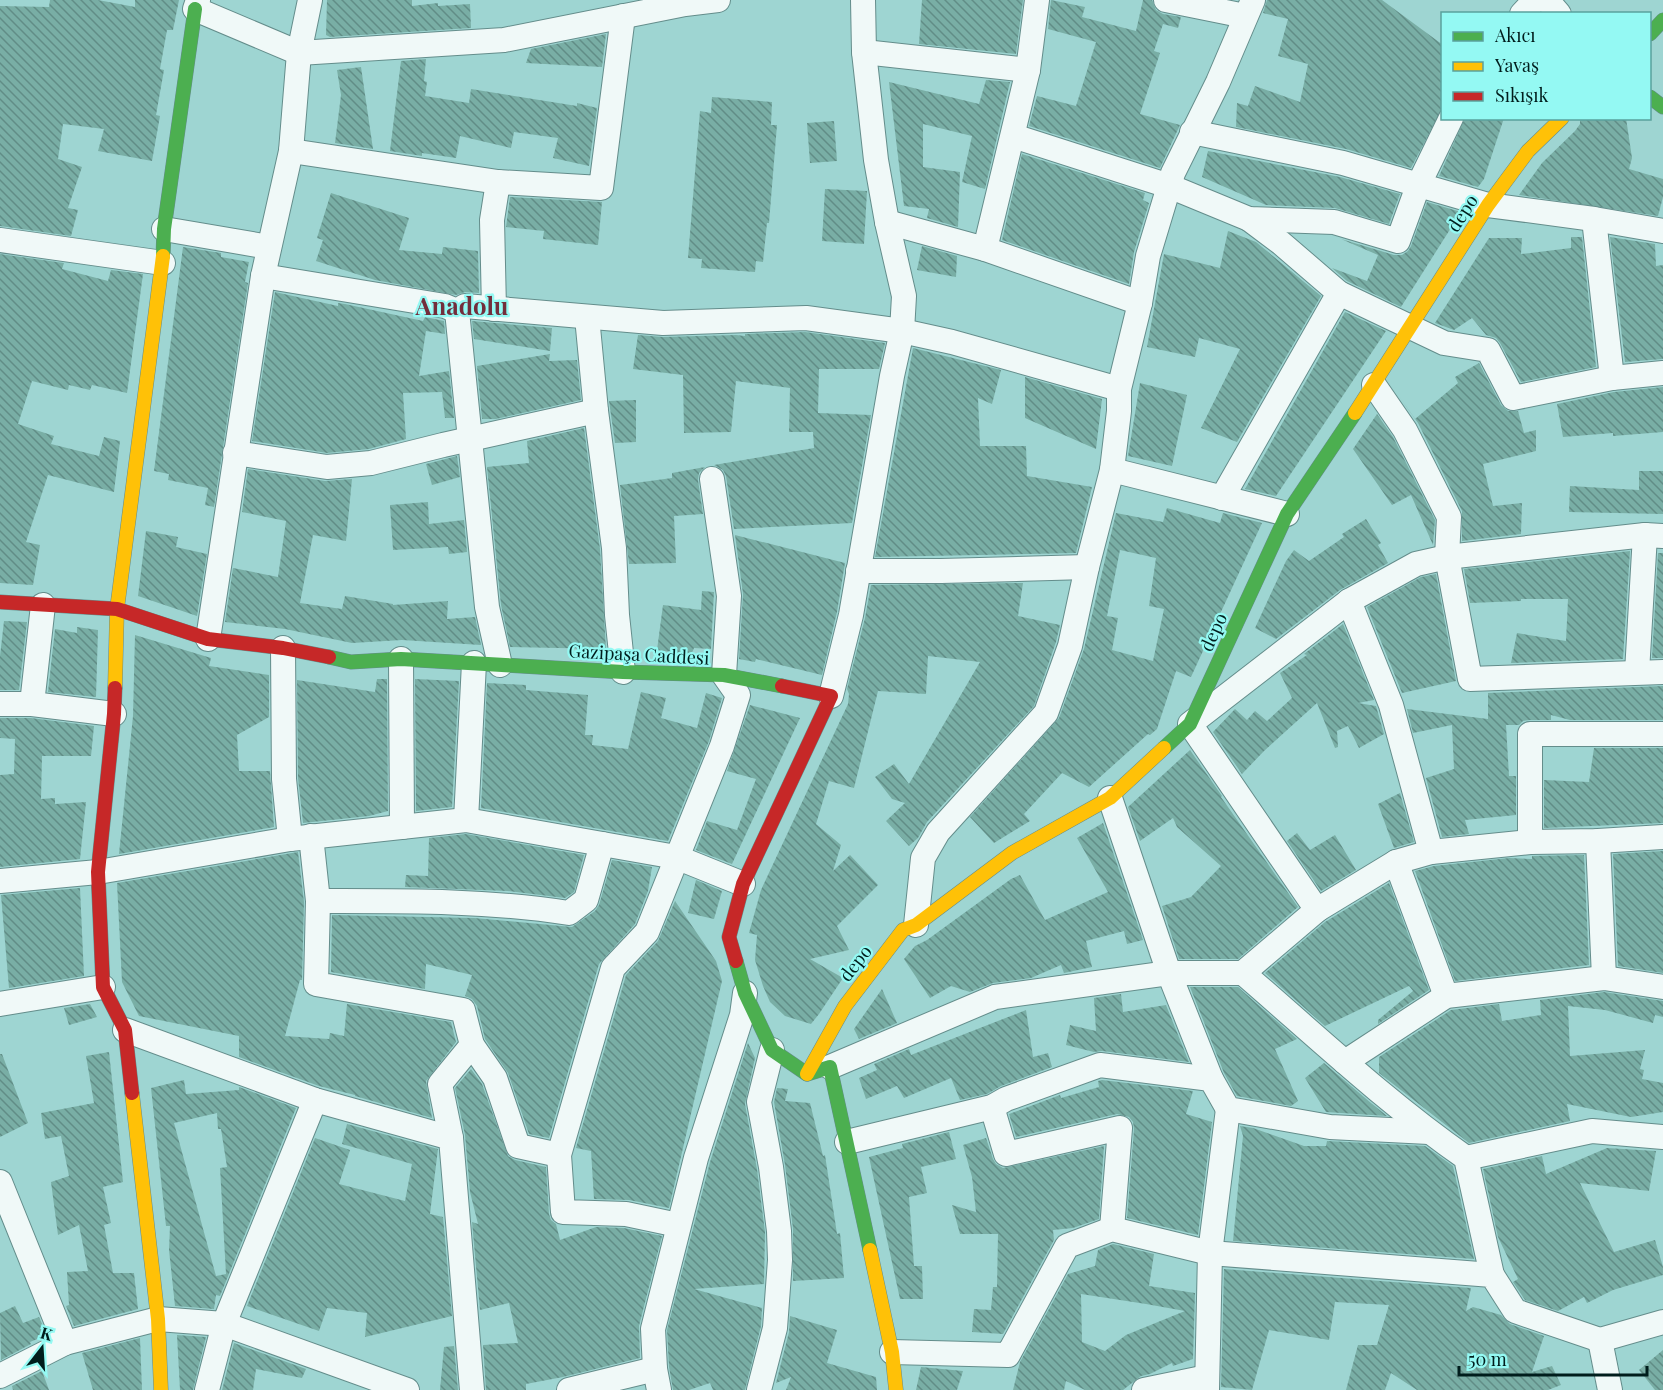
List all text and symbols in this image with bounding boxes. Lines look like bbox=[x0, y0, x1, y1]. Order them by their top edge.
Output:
legend bbox=[1441, 12, 1651, 120]
text: Akıcı bbox=[1494, 23, 1536, 47]
text: Yavaş bbox=[1494, 53, 1539, 77]
text: Sıkışık bbox=[1495, 83, 1548, 107]
street label: depo bbox=[1441, 190, 1483, 236]
district label: Anadolu bbox=[415, 289, 509, 321]
street label: depo bbox=[1194, 609, 1232, 655]
street label: Gazipaşa Caddesi bbox=[568, 638, 710, 670]
street label: depo bbox=[833, 940, 877, 986]
north arrow bbox=[12, 1318, 72, 1378]
text: K bbox=[38, 1321, 56, 1345]
scale bar bbox=[1459, 1339, 1646, 1377]
text: 50 m bbox=[1468, 1347, 1507, 1371]

